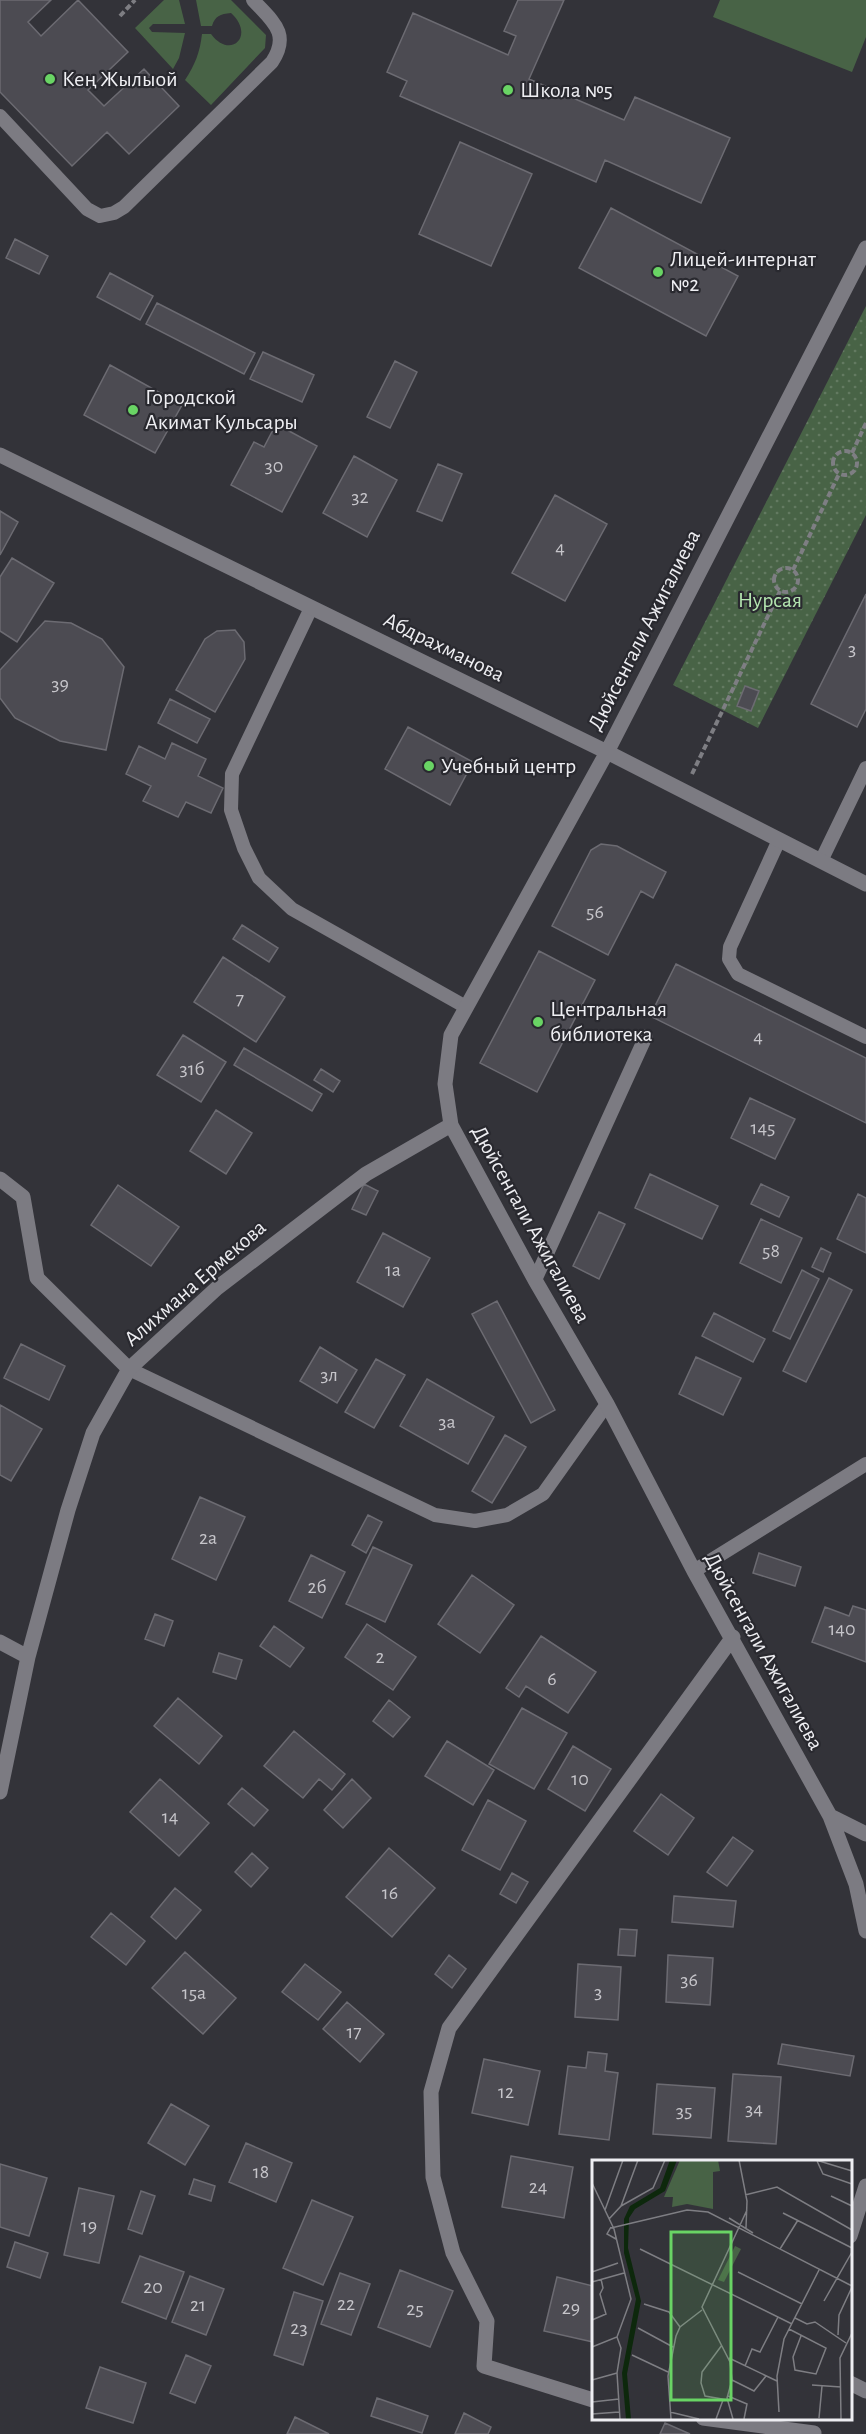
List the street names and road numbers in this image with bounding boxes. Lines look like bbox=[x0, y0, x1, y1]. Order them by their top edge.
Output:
street label: Дюйсенгали Ажигалиева bbox=[584, 526, 704, 734]
street label: Абдрахманова bbox=[380, 608, 508, 686]
street label: Дюйсенгали Ажигалиева bbox=[468, 1122, 594, 1326]
street label: Алихмана Ермекова bbox=[120, 1216, 270, 1350]
street label: Дюйсенгали Ажигалиева bbox=[701, 1549, 827, 1753]

